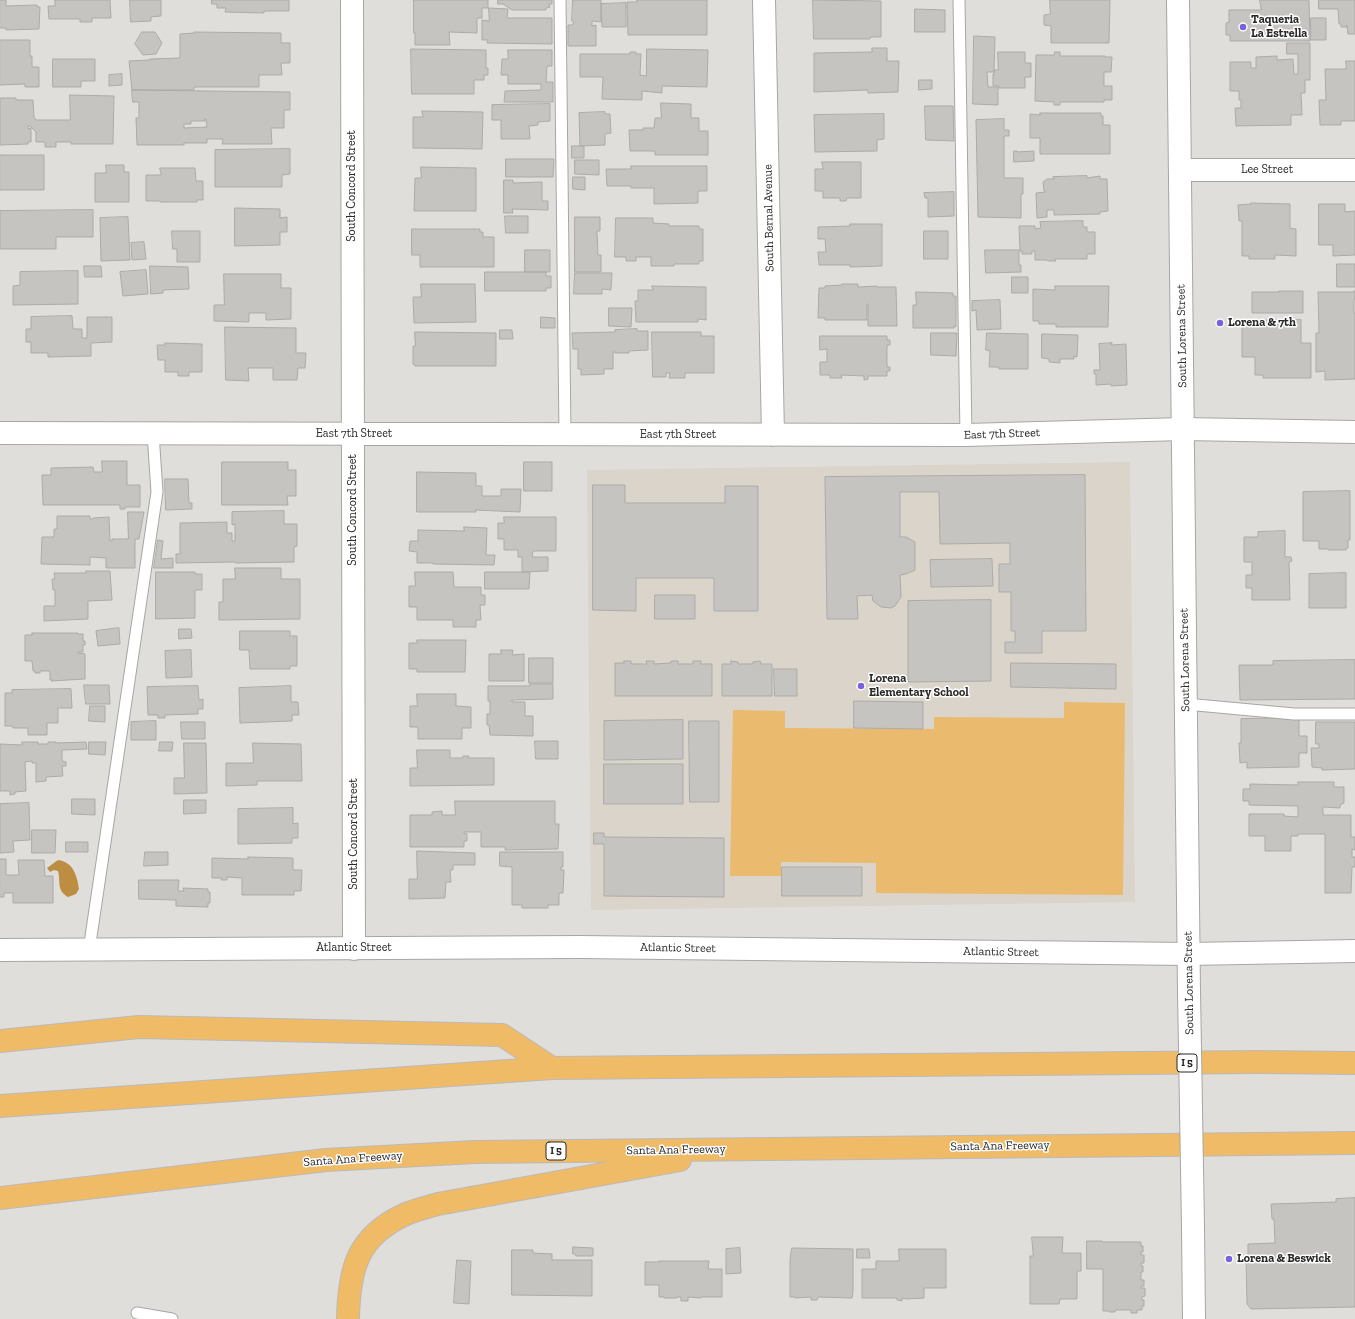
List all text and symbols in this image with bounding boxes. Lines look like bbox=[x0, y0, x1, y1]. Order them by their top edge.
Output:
place label: Taqueria La Estrella bbox=[1251, 13, 1307, 41]
marker: Taqueria La Estrella bbox=[1238, 22, 1248, 32]
street label: South Concord Street bbox=[345, 130, 359, 242]
street label: Lee Street bbox=[1241, 163, 1293, 177]
street label: South Bernal Avenue bbox=[761, 164, 777, 272]
street label: South Lorena Street bbox=[1174, 284, 1190, 388]
place label: Lorena & 7th bbox=[1228, 316, 1296, 330]
marker: Lorena & 7th bbox=[1215, 318, 1225, 328]
street label: East 7th Street bbox=[964, 425, 1040, 443]
street label: East 7th Street bbox=[316, 427, 392, 441]
street label: East 7th Street bbox=[640, 428, 716, 442]
street label: South Concord Street bbox=[346, 454, 360, 566]
street label: South Lorena Street bbox=[1177, 608, 1193, 712]
place label: Lorena Elementary School bbox=[869, 672, 969, 700]
marker: Lorena Elementary School bbox=[856, 681, 866, 691]
street label: South Concord Street bbox=[347, 778, 361, 890]
street label: South Lorena Street bbox=[1181, 931, 1197, 1035]
street label: Atlantic Street bbox=[640, 940, 716, 956]
street label: Atlantic Street bbox=[316, 941, 392, 955]
street label: Atlantic Street bbox=[963, 944, 1039, 960]
road number: I 5 bbox=[1177, 1054, 1197, 1072]
street label: Santa Ana Freeway bbox=[950, 1138, 1050, 1154]
road number: I 5 bbox=[546, 1142, 566, 1160]
street label: Santa Ana Freeway bbox=[626, 1142, 726, 1158]
street label: Santa Ana Freeway bbox=[303, 1148, 403, 1170]
place label: Lorena & Beswick bbox=[1237, 1252, 1331, 1266]
marker: Lorena & Beswick bbox=[1224, 1254, 1234, 1264]

